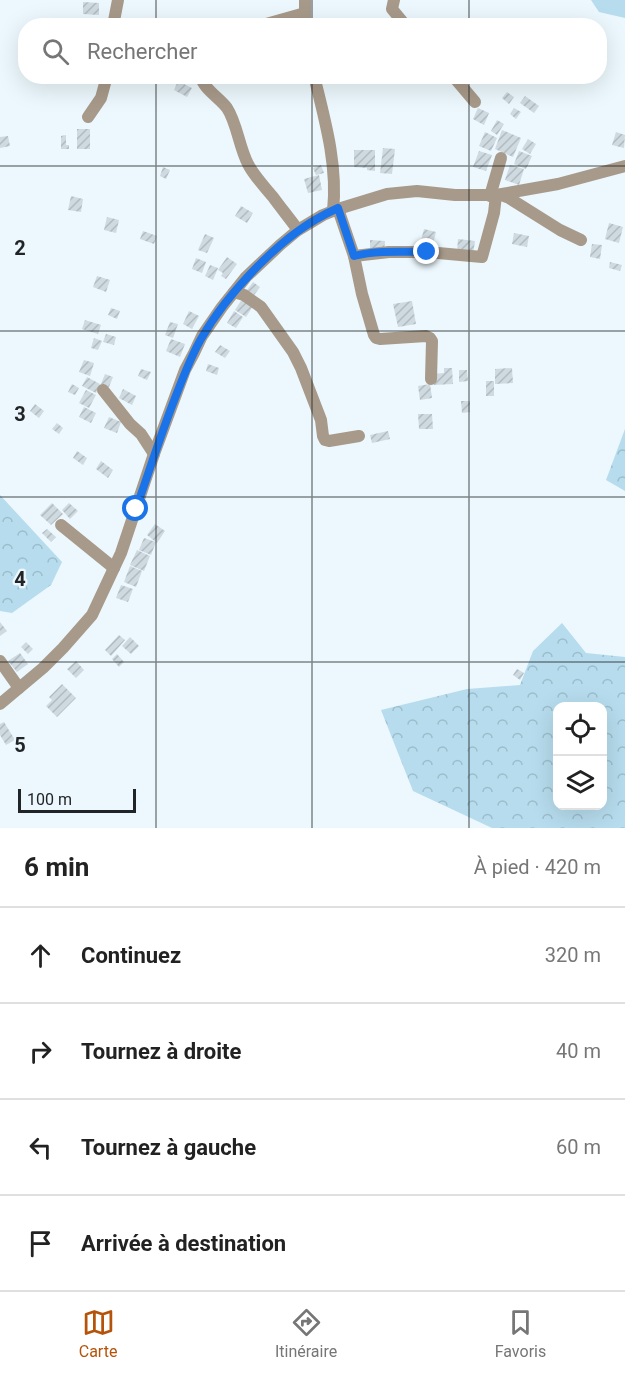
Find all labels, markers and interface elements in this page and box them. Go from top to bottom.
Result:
search box [18,18,607,84]
icon: search [39,35,72,68]
text: Rechercher [87,39,198,64]
text: 2 [14,236,26,260]
route end [413,238,439,264]
text: 3 [14,402,26,426]
route start [122,495,148,521]
text: 4 [14,567,26,591]
map controls [553,702,607,810]
button: locate [553,702,607,756]
text: 5 [14,733,26,757]
button: layers [553,756,607,810]
scale bar [18,786,136,814]
text: 100 m [27,790,72,809]
text: 6 min [24,852,89,882]
text: À pied · 420 m [474,855,601,879]
icon: ahead [24,939,57,972]
text: Continuez [81,943,181,968]
text: 320 m [545,943,601,967]
icon: right [24,1035,57,1068]
text: Tournez à droite [81,1039,241,1064]
text: 40 m [556,1039,601,1063]
icon: left [24,1131,57,1164]
text: Tournez à gauche [81,1135,256,1160]
text: 60 m [556,1135,601,1159]
icon: arrive [24,1227,57,1260]
text: Arrivée à destination [81,1231,286,1256]
tab: Carte [79,1306,117,1361]
tab: Itinéraire [275,1306,337,1361]
tab: Favoris [495,1306,546,1361]

